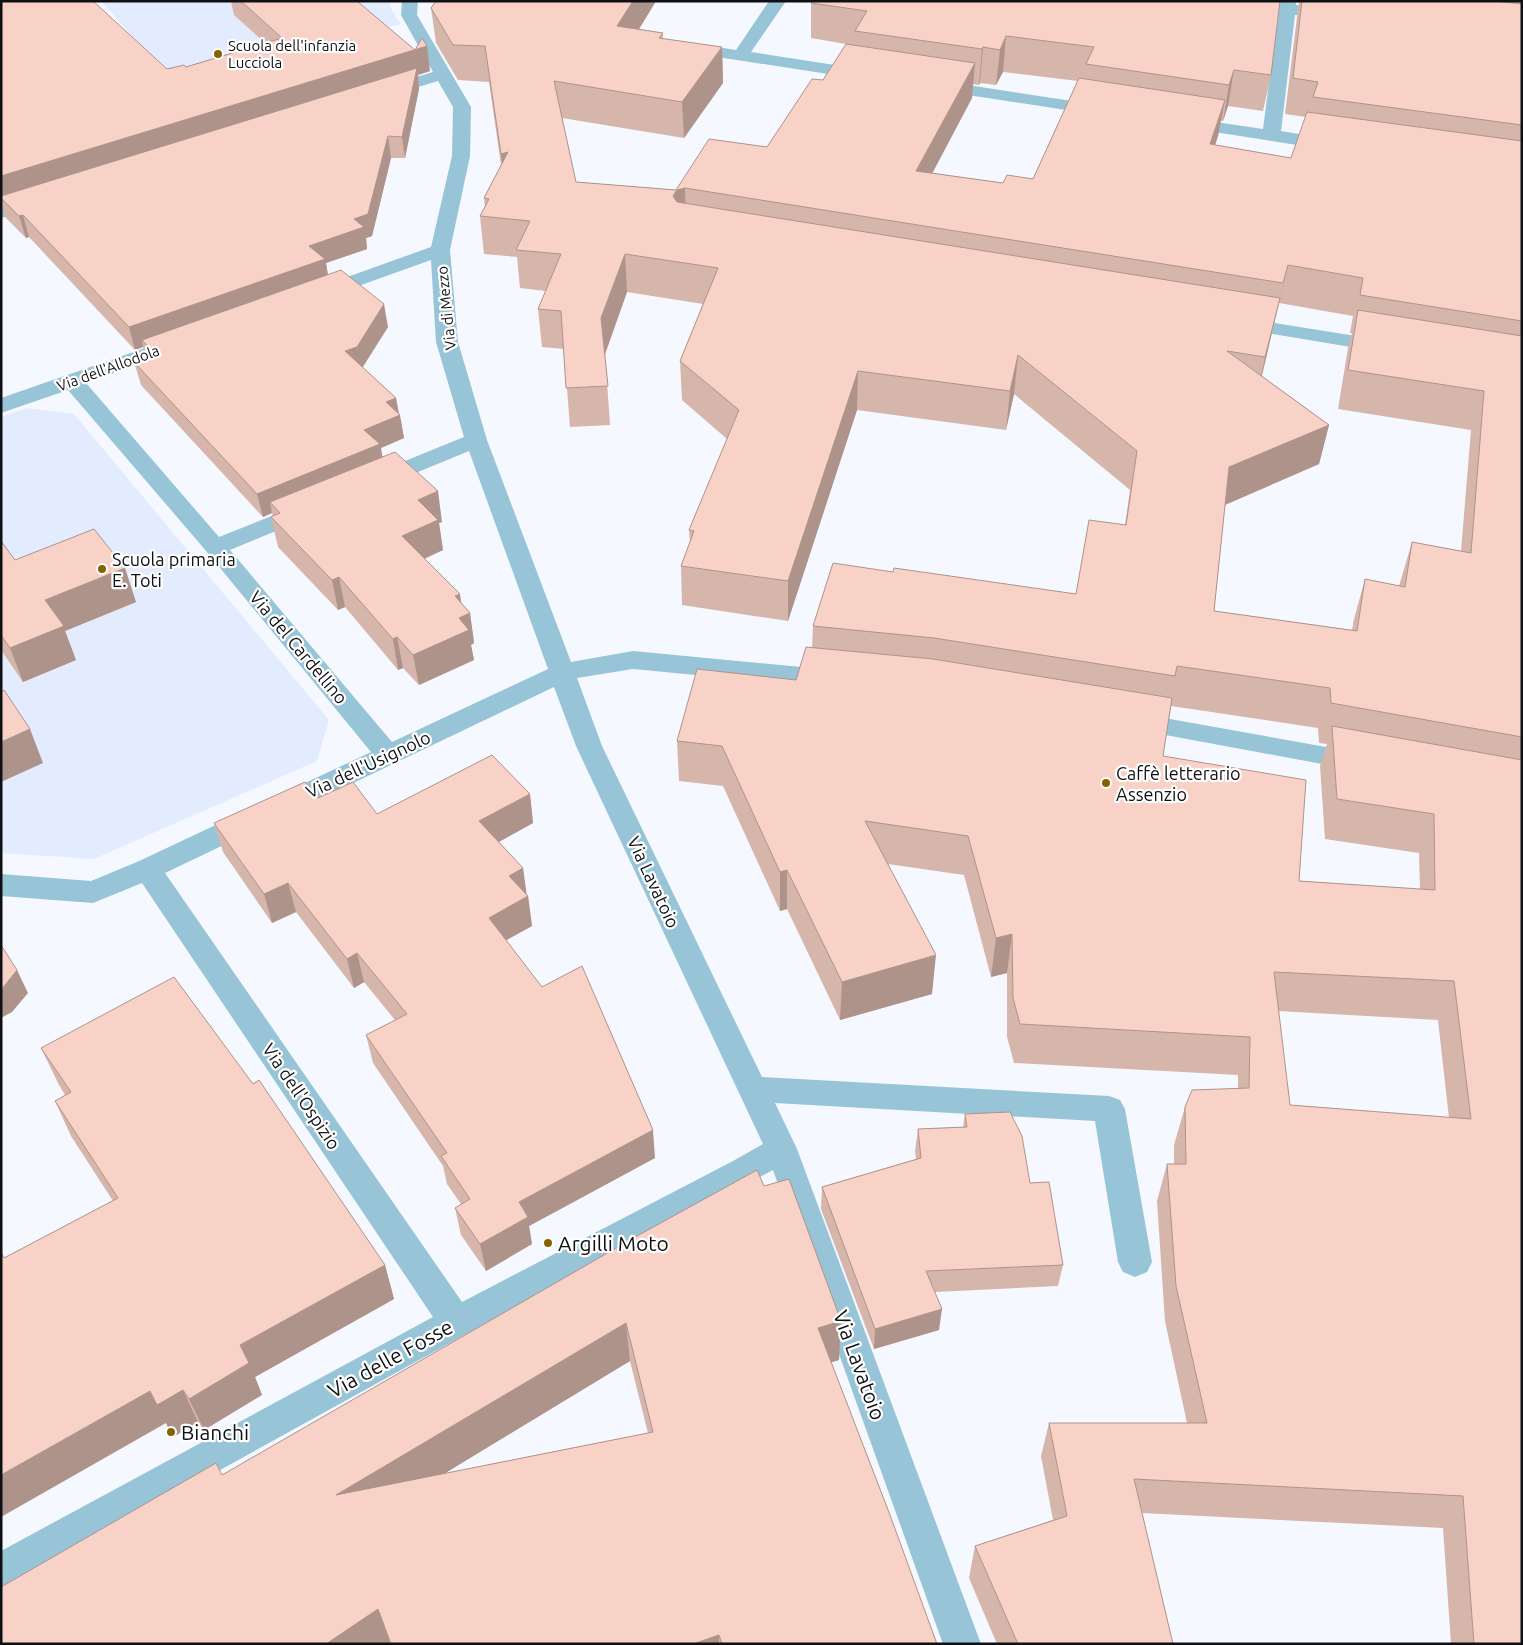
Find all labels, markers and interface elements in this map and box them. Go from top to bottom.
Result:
place label: Scuola dell'infanzia Lucciola [228,37,356,71]
marker: Scuola dell'infanzia Lucciola [212,48,224,60]
street label: Via di Mezzo [433,265,459,351]
street label: Via dell'Allodola [54,342,162,394]
place label: Scuola primaria E. Toti [112,549,236,590]
marker: Scuola primaria E. Toti [96,563,108,575]
street label: Via del Cardellino [246,586,352,708]
street label: Via dell'Usignolo [303,726,433,802]
place label: Caffè letterario Assenzio [1116,763,1241,804]
marker: Caffè letterario Assenzio [1100,777,1112,789]
street label: Via Lavatoio [624,833,684,931]
street label: Via dell'Ospizio [259,1039,345,1153]
place label: Argilli Moto [558,1231,669,1255]
marker: Argilli Moto [542,1237,554,1249]
street label: Via Lavatoio [829,1307,891,1423]
street label: Via delle Fosse [323,1314,457,1402]
place label: Bianchi [181,1420,249,1444]
marker: Bianchi [165,1426,177,1438]

